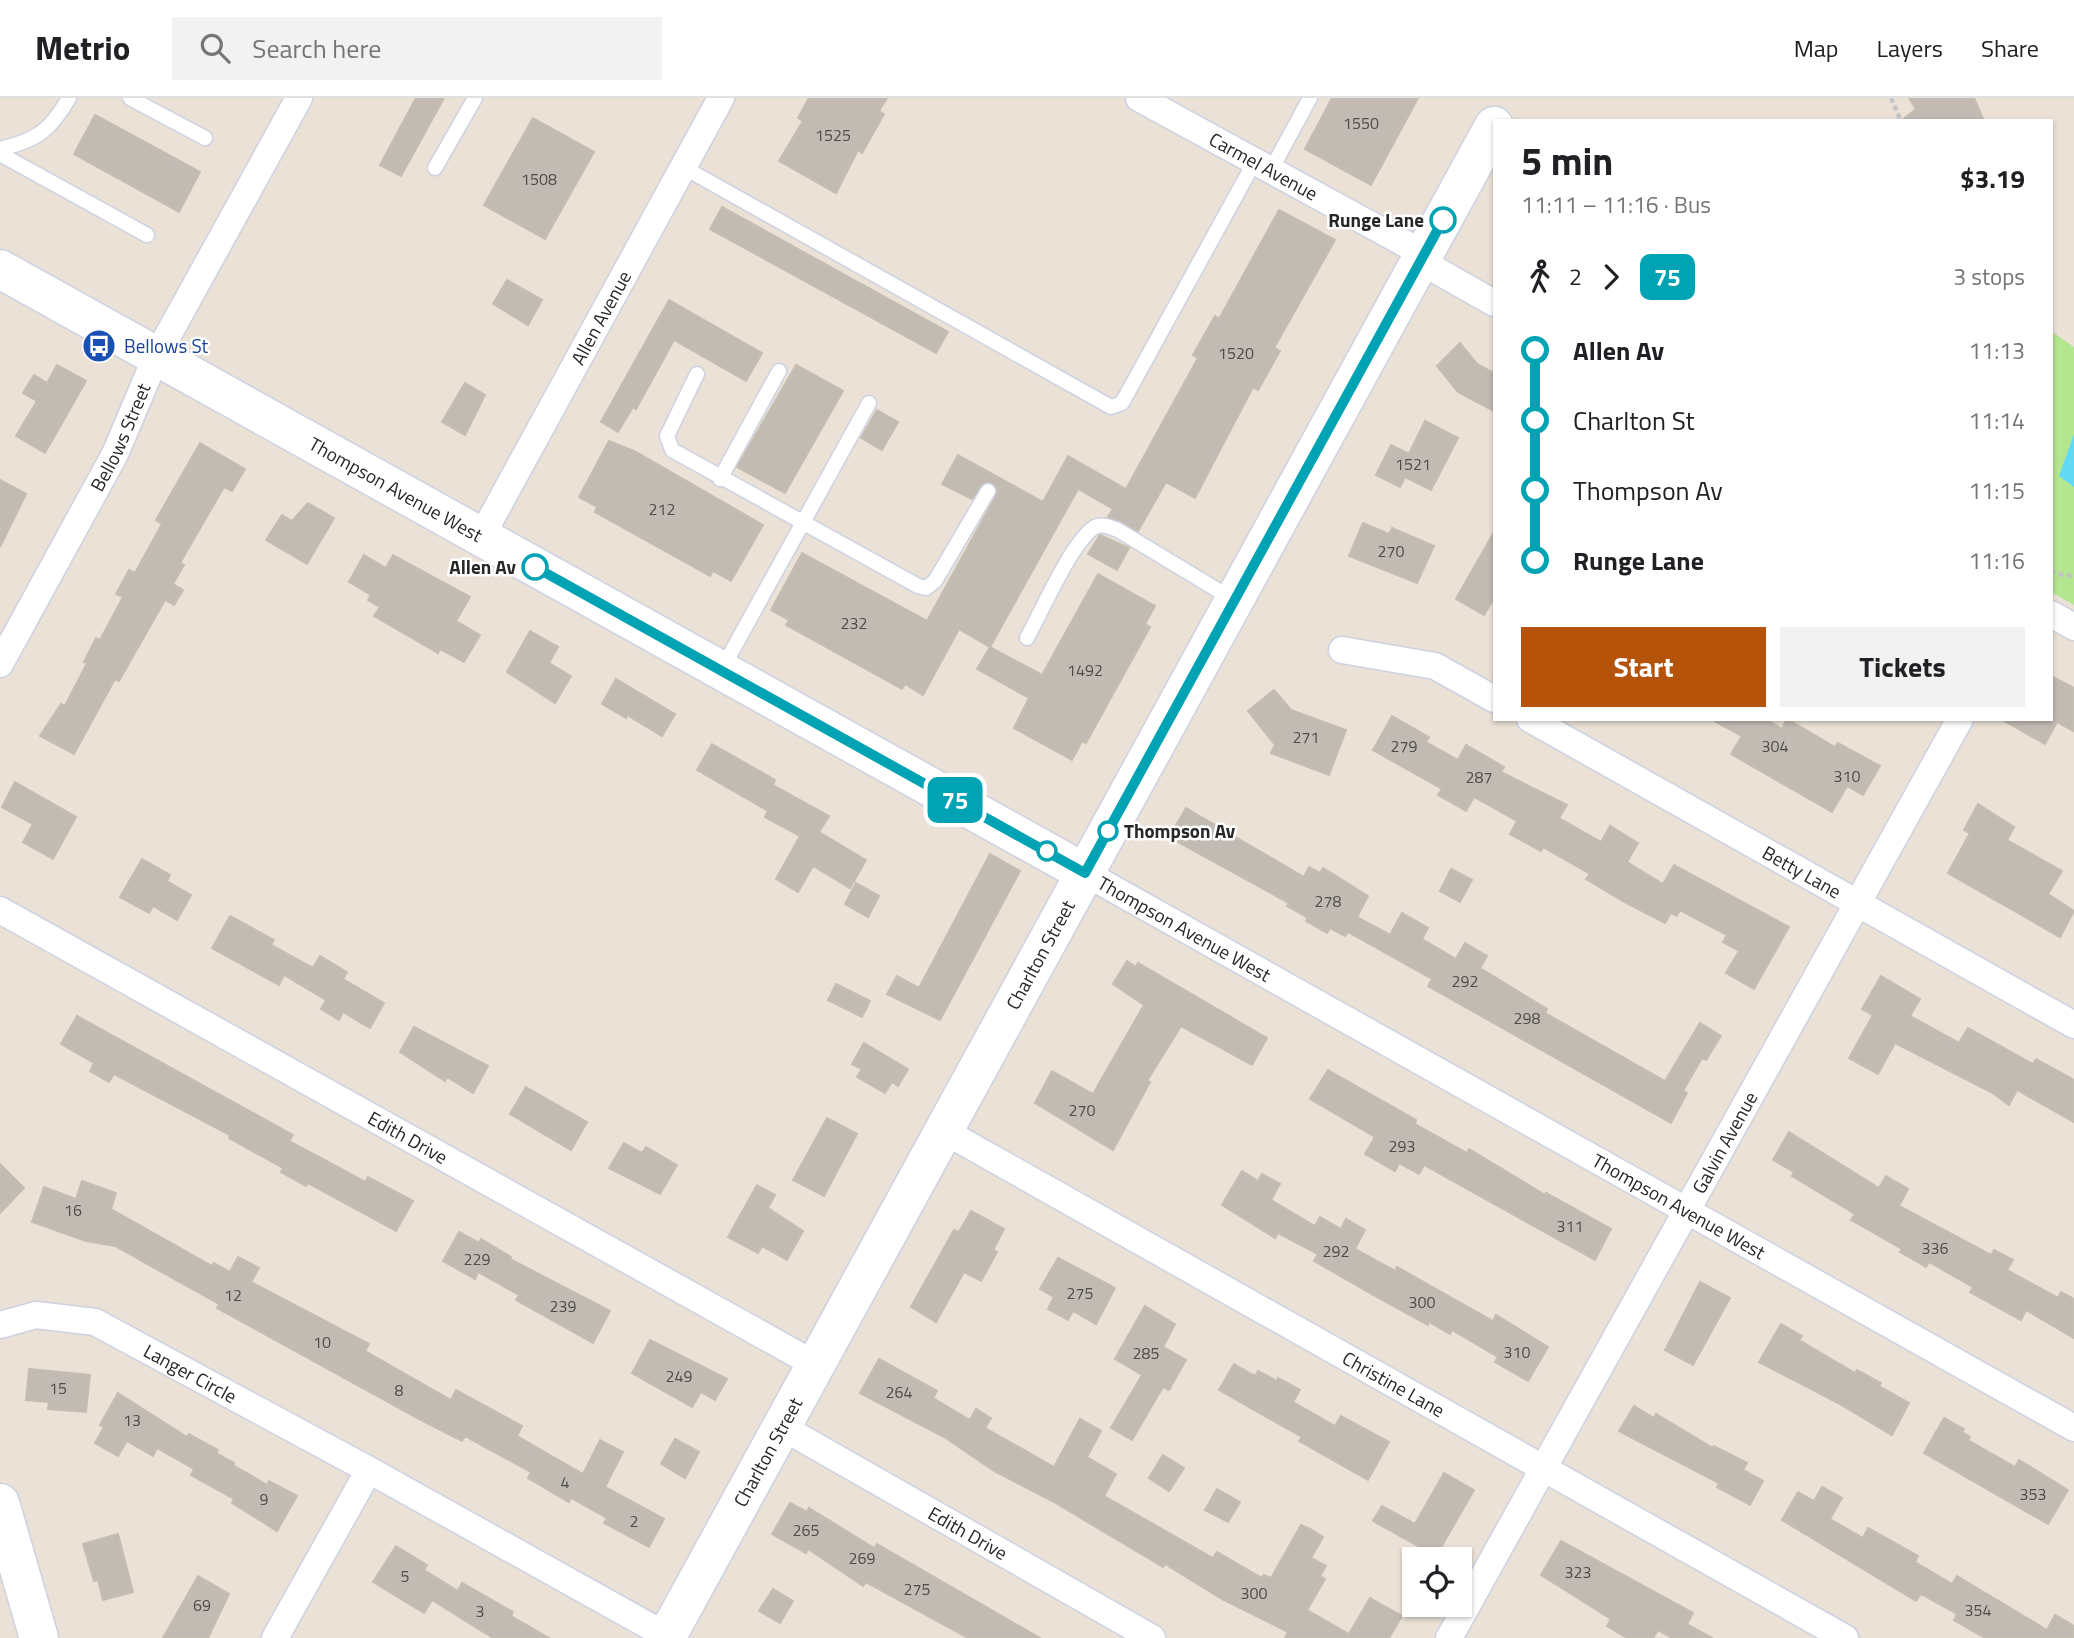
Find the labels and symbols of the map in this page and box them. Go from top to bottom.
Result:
house number: 1550 [1343,111,1379,135]
house number: 1525 [815,123,851,147]
street label: Carmel Avenue [1204,124,1323,207]
house number: 1508 [521,167,557,191]
place label: Runge Lane [1328,205,1424,234]
marker: Runge Lane [1430,207,1456,233]
street label: Allen Avenue [563,265,638,370]
bus stop icon: Bellows St [80,327,118,365]
place label: Bellows St [124,331,209,360]
house number: 1520 [1218,341,1254,365]
street label: Bellows Street [82,378,158,496]
street label: Thompson Avenue West [304,429,488,549]
house number: 1521 [1395,452,1431,476]
house number: 212 [649,497,675,521]
house number: 270 [1378,539,1404,563]
place label: Allen Av [449,552,517,581]
marker: Allen Av [522,554,548,580]
house number: 232 [841,611,867,635]
house number: 1492 [1067,658,1103,682]
house number: 271 [1293,725,1319,749]
house number: 279 [1391,734,1417,758]
house number: 304 [1762,734,1788,758]
house number: 310 [1834,764,1860,788]
house number: 287 [1466,765,1492,789]
line badge: 75 [923,777,986,823]
place label: Thompson Av [1124,816,1236,845]
marker: Thompson Av [1098,821,1118,841]
street label: Betty Lane [1757,838,1847,905]
unlabelled marker [1037,841,1057,861]
street label: Thompson Avenue West [1093,868,1277,989]
house number: 278 [1315,889,1341,913]
street label: Charlton Street [998,894,1082,1015]
house number: 292 [1452,969,1478,993]
house number: 298 [1514,1006,1540,1030]
street label: Galvin Avenue [1684,1086,1764,1199]
house number: 270 [1069,1098,1095,1122]
street label: Edith Drive [363,1103,453,1171]
house number: 293 [1389,1134,1415,1158]
street label: Thompson Avenue West [1587,1146,1771,1266]
house number: 16 [64,1198,82,1222]
house number: 311 [1557,1214,1583,1238]
house number: 336 [1922,1236,1948,1260]
house number: 292 [1323,1239,1349,1263]
house number: 229 [464,1247,490,1271]
house number: 275 [1067,1281,1093,1305]
house number: 12 [224,1283,242,1307]
house number: 300 [1409,1290,1435,1314]
house number: 239 [550,1294,576,1318]
house number: 10 [313,1330,331,1354]
street label: Langer Circle [139,1336,242,1410]
house number: 310 [1504,1340,1530,1364]
house number: 285 [1133,1341,1159,1365]
street label: Christine Lane [1337,1343,1450,1424]
house number: 249 [666,1364,692,1388]
house number: 15 [49,1376,67,1400]
house number: 8 [395,1378,404,1402]
house number: 264 [886,1380,912,1404]
street label: Charlton Street [726,1391,809,1512]
house number: 13 [123,1408,141,1432]
house number: 4 [561,1470,570,1494]
house number: 353 [2020,1482,2046,1506]
house number: 9 [260,1487,269,1511]
street label: Edith Drive [923,1498,1013,1567]
house number: 2 [630,1509,638,1533]
house number: 265 [793,1518,819,1542]
house number: 269 [849,1546,875,1570]
house number: 323 [1565,1560,1591,1584]
house number: 5 [401,1564,410,1588]
house number: 275 [904,1577,930,1601]
house number: 300 [1241,1581,1267,1605]
house number: 69 [193,1593,211,1617]
house number: 354 [1965,1598,1991,1622]
house number: 3 [476,1599,484,1623]

